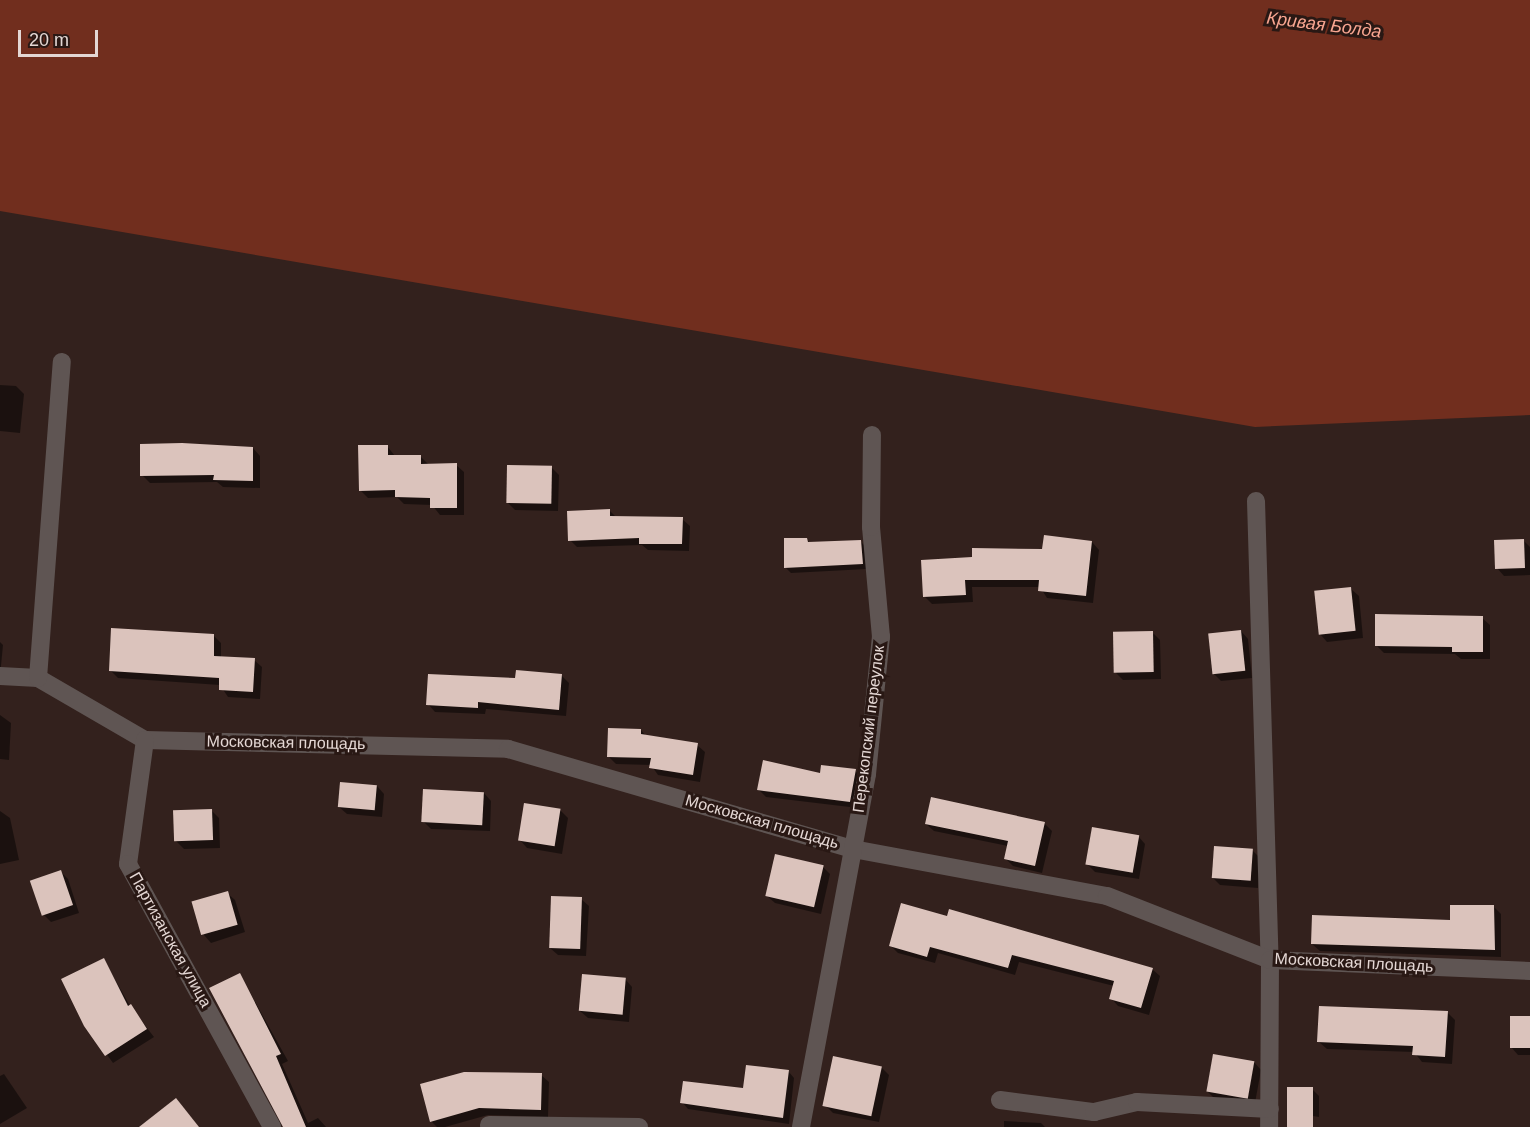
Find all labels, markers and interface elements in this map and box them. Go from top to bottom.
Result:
water label: Кривая Болда [1265,7,1383,43]
scale bar [21,18,100,56]
text: 20 m [29,30,69,50]
street label: Перекопский переулок [849,644,889,814]
street label: Московская площадь [206,732,366,754]
street label: Московская площадь [683,791,841,853]
street label: Партизанская улица [125,869,215,1011]
street label: Московская площадь [1274,949,1434,977]

